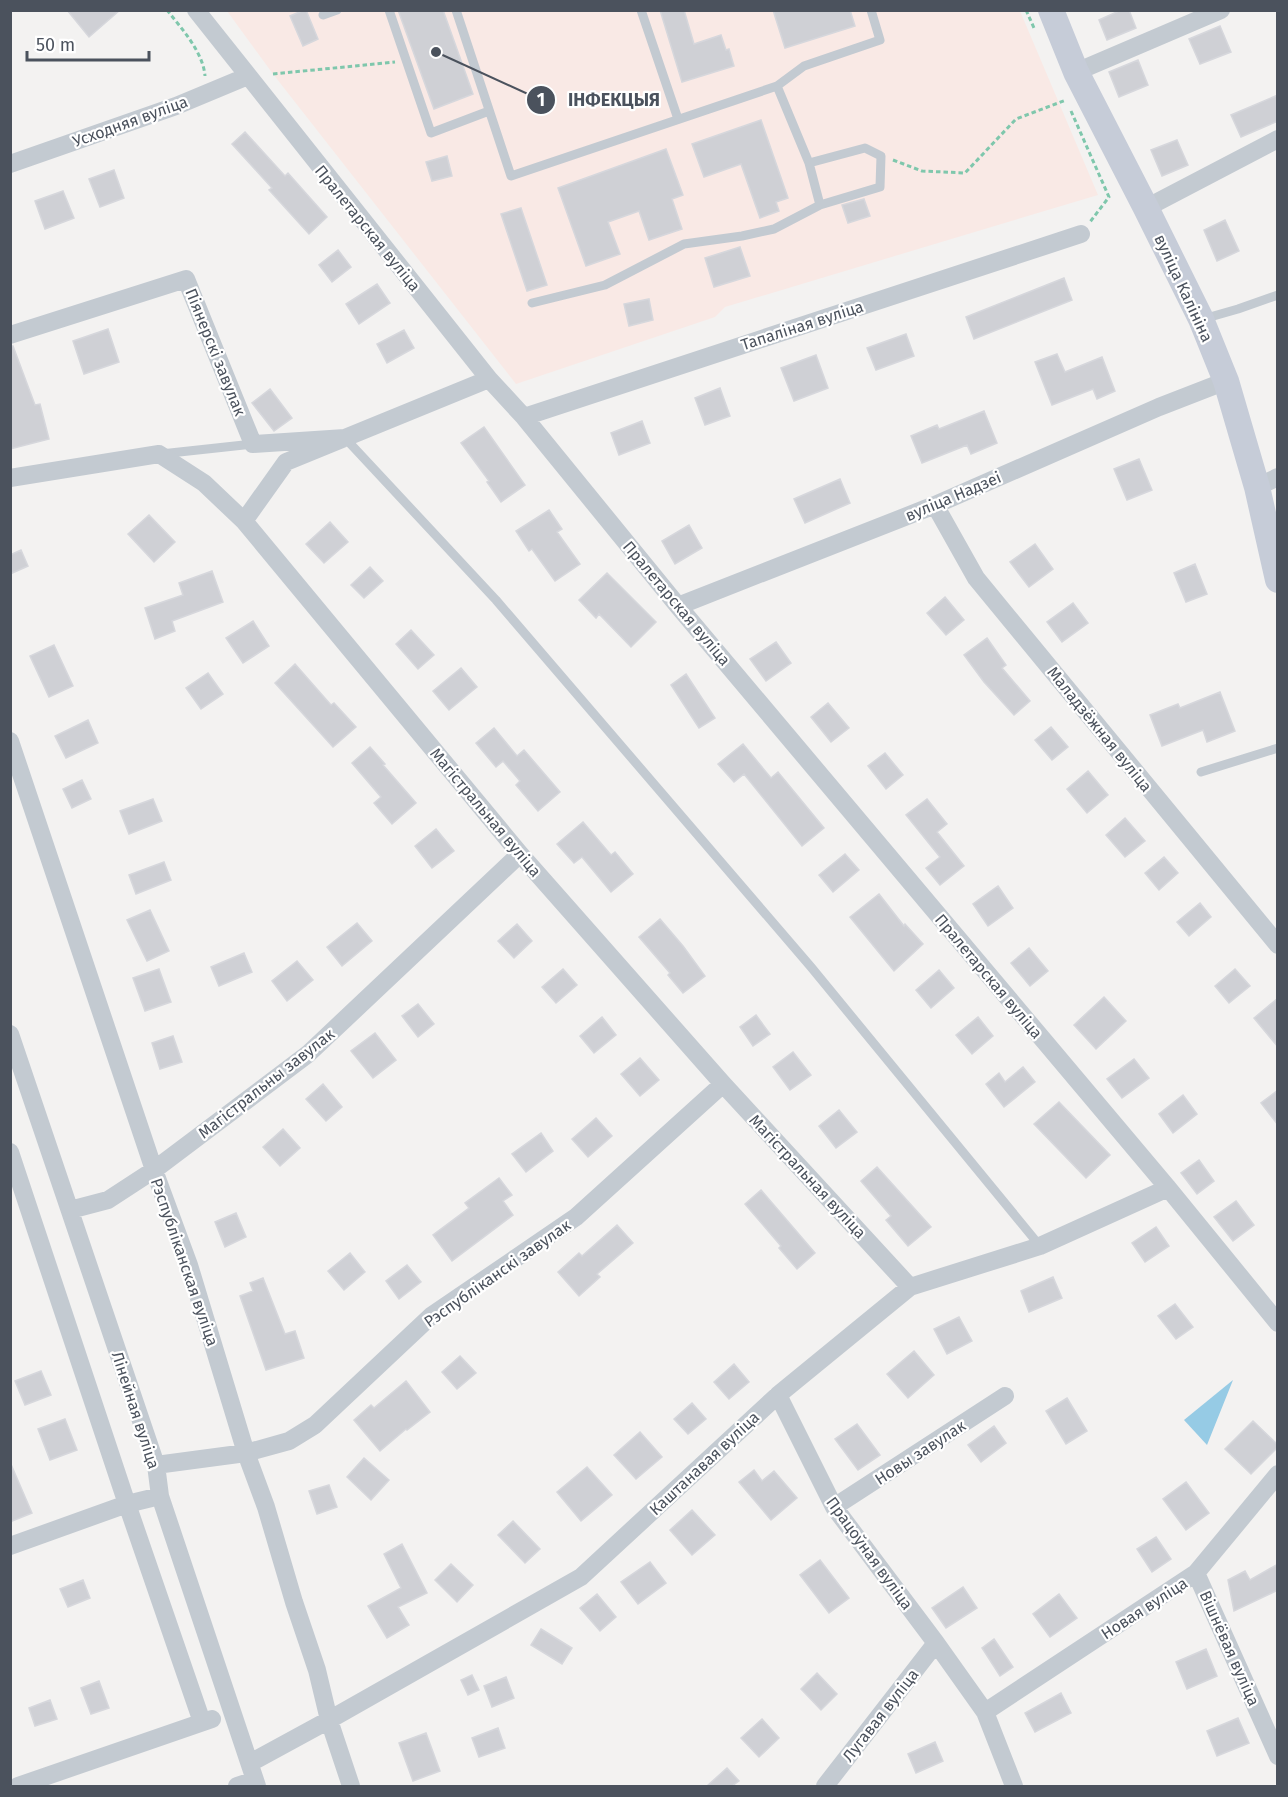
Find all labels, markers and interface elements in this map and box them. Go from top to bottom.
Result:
scale bar [27,24,148,62]
text: 50 m [36,34,75,56]
callout: ІНФЕКЦЫЯ [526,82,672,118]
text: 1 [537,89,545,111]
text: ІНФЕКЦЫЯ [568,89,660,111]
street label: Усходняя вуліца [70,92,190,151]
street label: Пралетарская вуліца [311,161,424,295]
street label: вуліца Калініна [1150,231,1217,345]
street label: Піянерскі завулак [181,286,250,419]
street label: Тапаліная вуліца [739,297,866,354]
street label: вуліца Надзеі [902,468,1004,525]
street label: Пралетарская вуліца [619,537,734,670]
street label: Маладзёжная вуліца [1043,663,1156,796]
street label: Магістральная вуліца [426,744,545,881]
street label: Пралетарская вуліца [931,910,1046,1043]
street label: Магістральны завулак [194,1024,339,1142]
street label: Магістральная вуліца [745,1110,870,1242]
street label: Рэспубліканская вуліца [147,1176,222,1349]
street label: Рэспубліканскі завулак [420,1215,575,1331]
street label: Лінейная вуліца [108,1349,163,1471]
street label: Каштанавая вуліца [646,1408,763,1519]
street label: Новы завулак [871,1416,970,1489]
street label: Працоўная вуліца [822,1493,917,1613]
street label: Новая вуліца [1098,1573,1191,1643]
street label: Вішнёвая вуліца [1196,1588,1263,1709]
street label: Лугавая вуліца [838,1665,922,1765]

